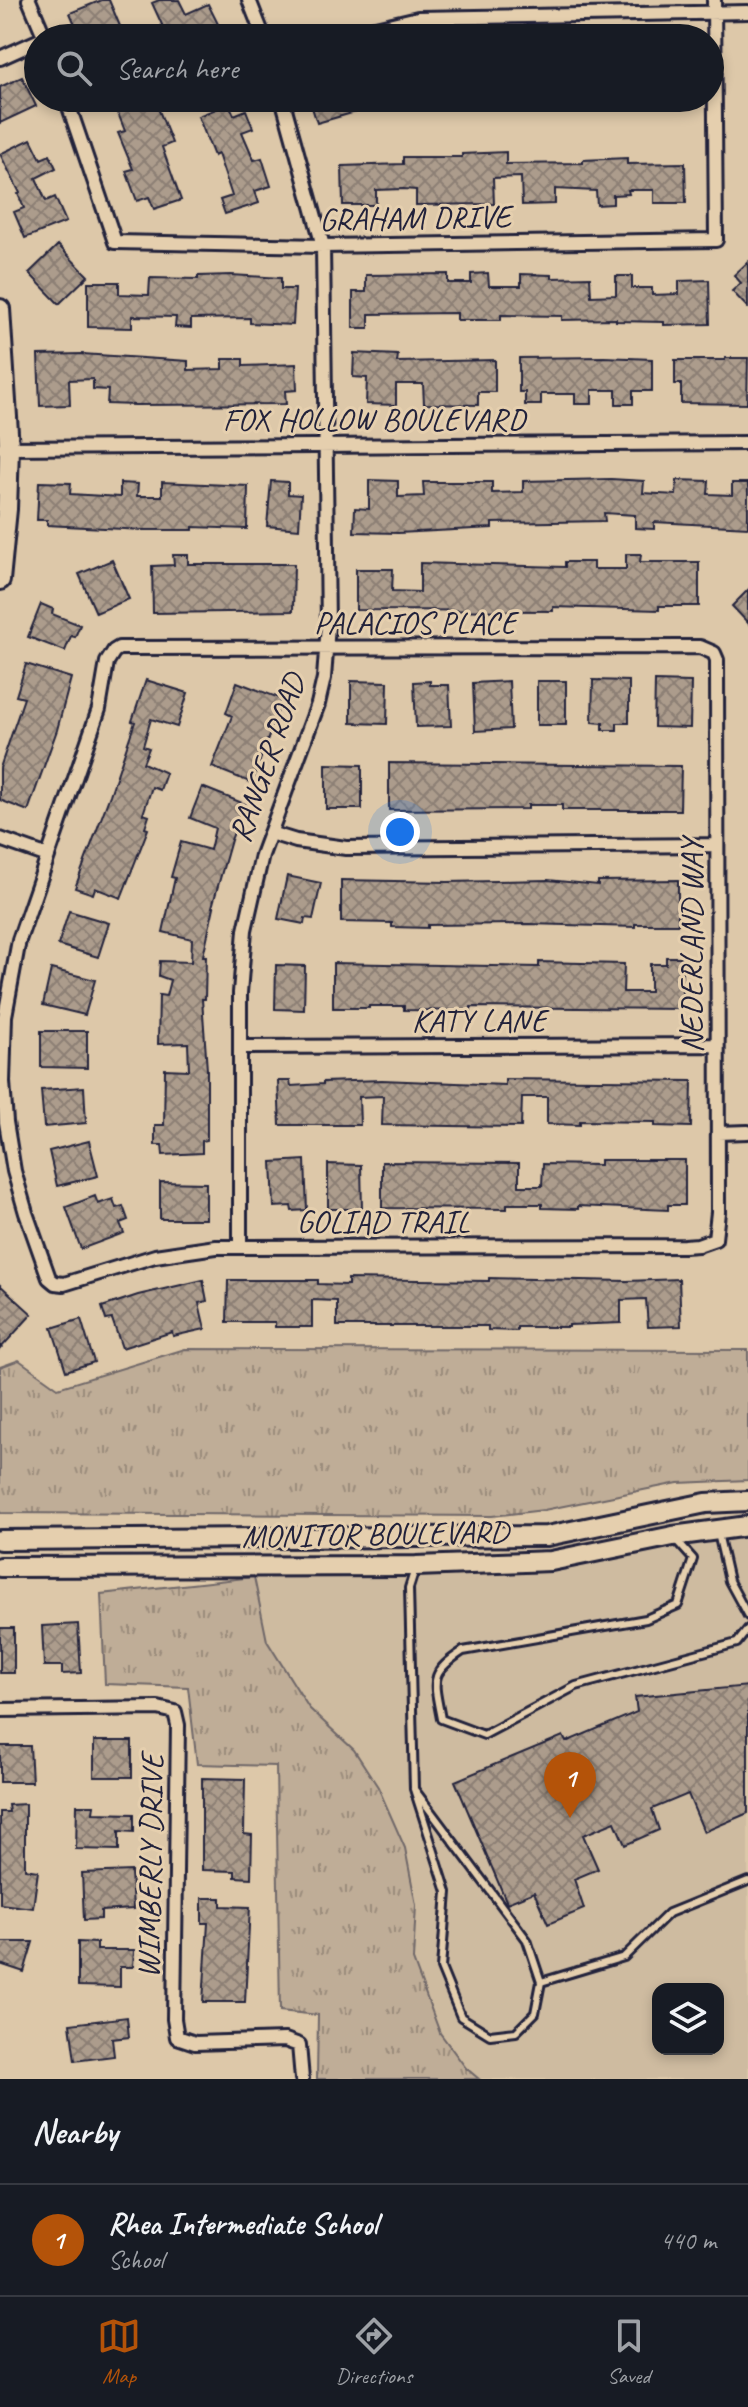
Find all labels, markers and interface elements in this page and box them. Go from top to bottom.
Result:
search box [24,24,724,112]
icon: search [52,46,96,90]
text: Search here [116,49,238,87]
street label: GRAHAM DRIVE [319,196,515,240]
street label: FOX HOLLOW BOULEVARD [223,399,528,440]
street label: PALACIOS PLACE [314,602,520,643]
street label: RANGER ROAD [219,666,316,847]
your location [380,812,420,852]
street label: NEDERLAND WAY [671,834,712,1053]
street label: KATY LANE [412,1000,551,1041]
street label: GOLIAD TRAIL [297,1201,470,1242]
street label: MONITOR BOULEVARD [241,1511,511,1557]
street label: WIMBERLY DRIVE [128,1749,173,1978]
pin: 1 [544,1752,596,1818]
map controls [652,1983,724,2055]
button: layers [652,1983,724,2055]
text: Nearby [32,2110,118,2153]
text: Rhea Intermediate School [108,2205,378,2243]
text: 1 [52,2224,64,2257]
text: 440 m [660,2224,716,2257]
text: School [108,2243,164,2276]
tab: Map [97,2314,141,2390]
tab: Directions [336,2314,412,2390]
tab: Saved [607,2314,651,2390]

